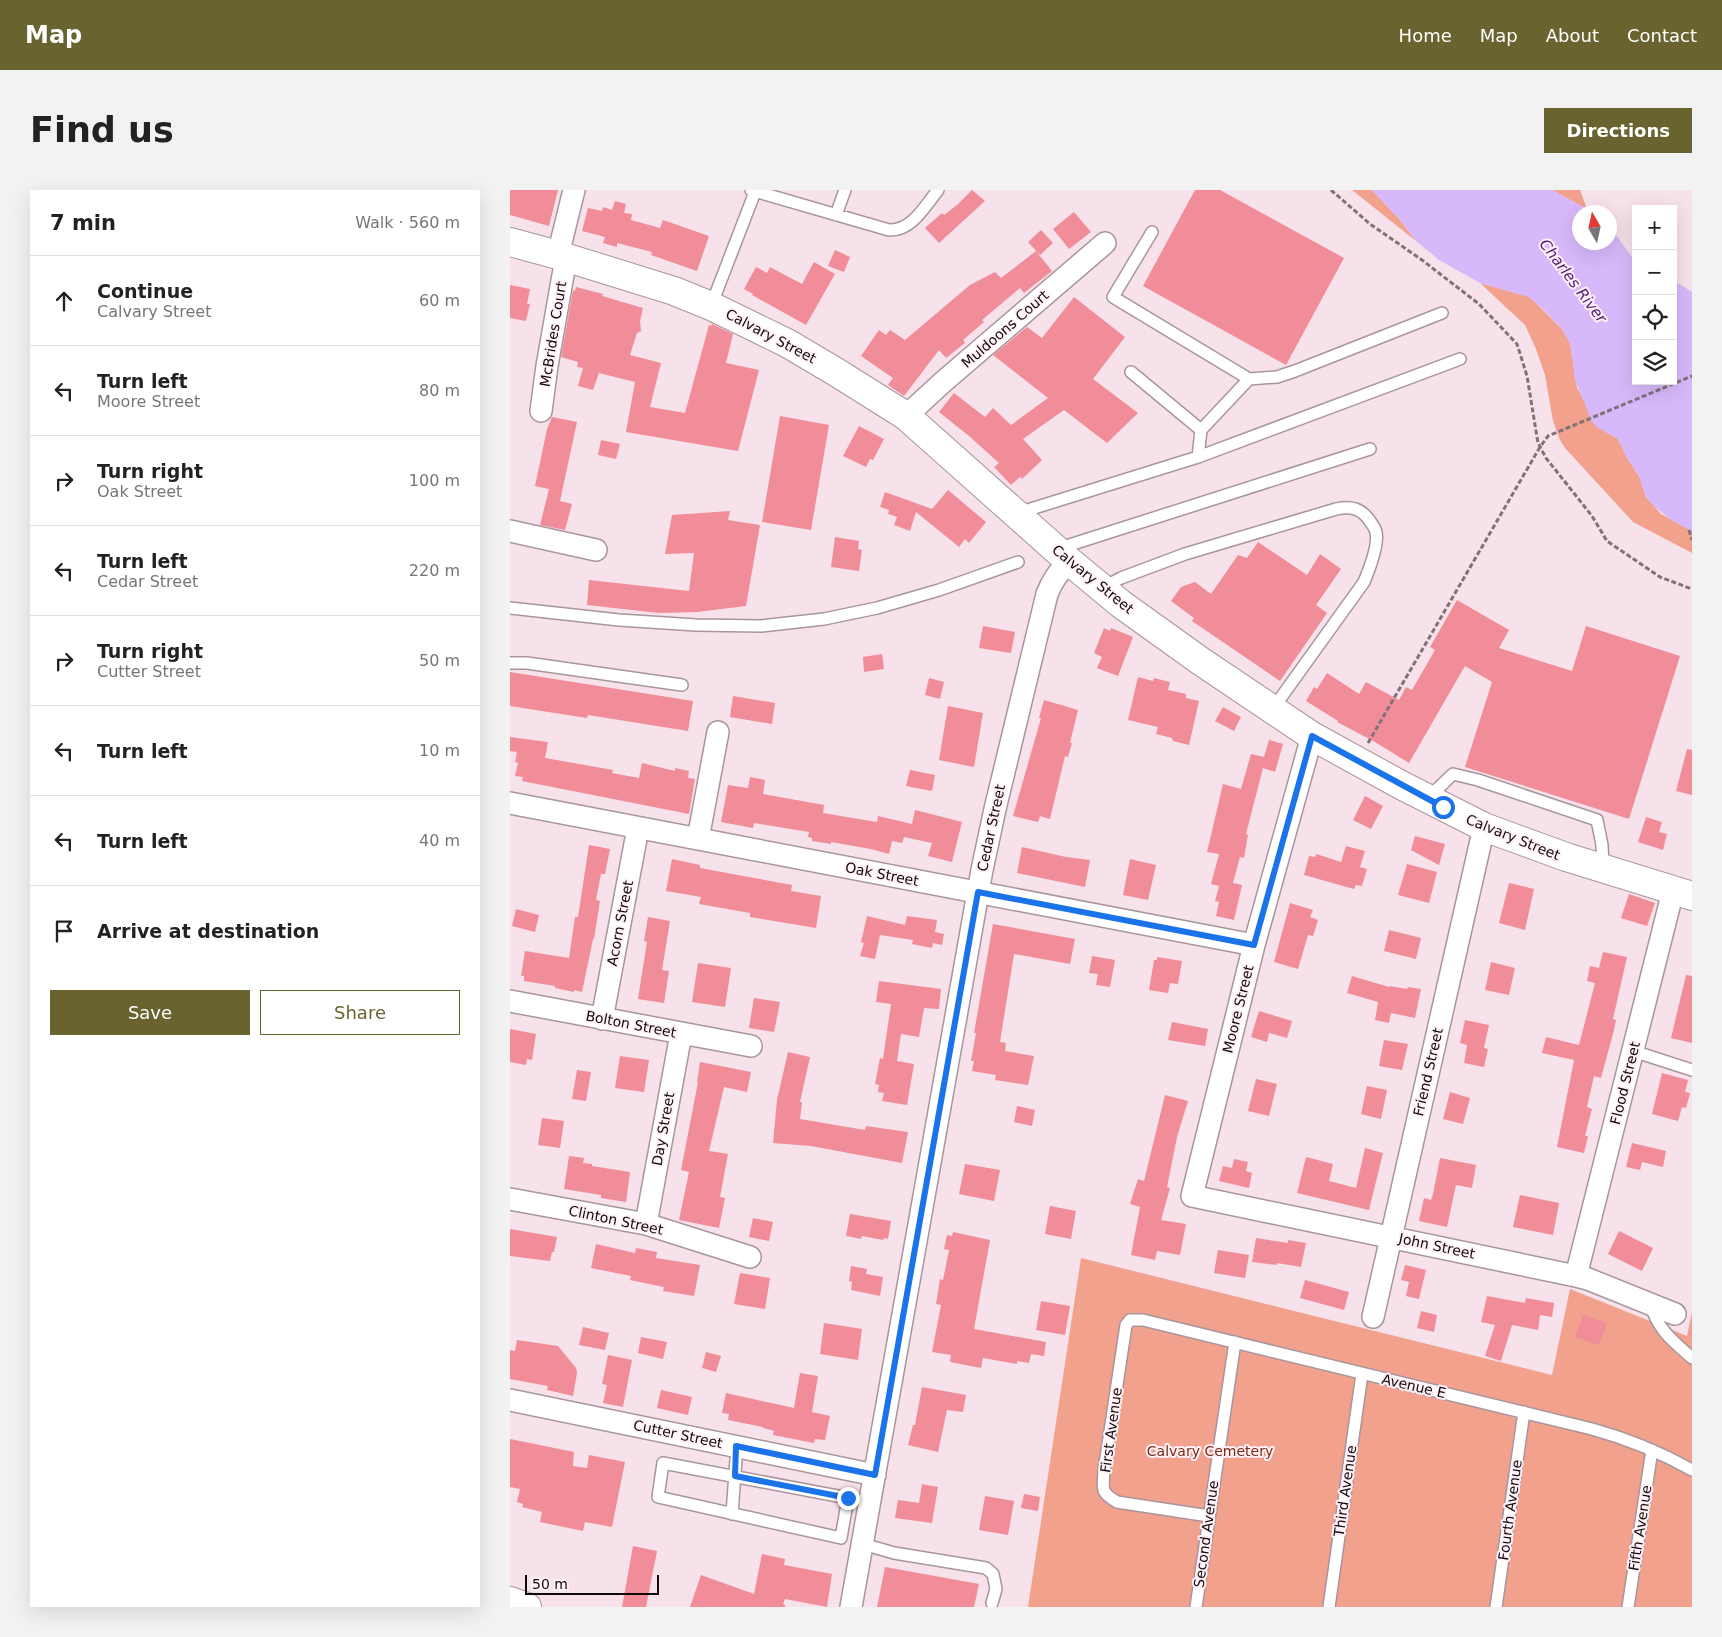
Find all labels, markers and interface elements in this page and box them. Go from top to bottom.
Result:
text: Map [25,21,82,49]
text: Home [1399,25,1452,46]
text: Map [1480,25,1518,46]
text: About [1546,25,1599,46]
text: Contact [1627,25,1697,46]
button: Directions [1544,108,1692,153]
text: Find us [30,110,174,150]
north arrow [1572,205,1617,250]
map controls [1632,205,1677,385]
button: + [1632,205,1677,250]
text: 7 min [50,211,116,235]
text: Walk · 560 m [355,213,460,232]
water label: Charles River [1536,236,1611,327]
button: − [1632,250,1677,295]
text: Continue [97,280,193,302]
street label: McBrides Court [537,280,569,388]
icon: ahead [50,287,78,315]
street label: Muldoons Court [958,287,1052,371]
text: 60 m [419,291,460,310]
button: locate [1632,295,1677,340]
text: Calvary Street [97,302,211,321]
street label: Calvary Street [723,305,819,367]
button: layers [1632,340,1677,385]
text: Turn left [97,370,188,392]
icon: left [50,377,78,405]
text: 80 m [419,381,460,400]
text: Moore Street [97,392,200,411]
text: Turn right [97,460,203,482]
icon: right [50,467,78,495]
text: 100 m [409,471,460,490]
text: Oak Street [97,482,182,501]
street label: Calvary Street [1049,541,1137,617]
text: Turn left [97,550,188,572]
icon: left [50,557,78,585]
text: 220 m [409,561,460,580]
text: Cedar Street [97,572,198,591]
text: Turn right [97,640,203,662]
icon: right [50,647,78,675]
text: 50 m [419,651,460,670]
text: Cutter Street [97,662,201,681]
icon: left [50,737,78,765]
text: Turn left [97,740,188,762]
text: 10 m [419,741,460,760]
street label: Cedar Street [974,783,1008,873]
route start [1432,796,1455,819]
street label: Calvary Street [1464,811,1563,863]
icon: left [50,827,78,855]
text: Turn left [97,830,188,852]
text: 40 m [419,831,460,850]
street label: Oak Street [844,859,921,889]
street label: Acorn Street [604,878,636,967]
icon: arrive [50,917,78,945]
text: Arrive at destination [97,920,319,942]
street label: Moore Street [1219,963,1257,1055]
button: Save [50,990,250,1035]
button: Share [260,990,460,1035]
street label: Bolton Street [584,1007,678,1041]
street label: Friend Street [1410,1026,1446,1118]
street label: Flood Street [1607,1039,1643,1126]
street label: Day Street [649,1090,677,1167]
street label: Clinton Street [567,1202,665,1238]
street label: John Street [1396,1230,1477,1262]
street label: Avenue E [1380,1371,1448,1401]
street label: First Avenue [1097,1386,1125,1474]
street label: Cutter Street [632,1417,725,1451]
park label: Calvary Cemetery [1147,1443,1273,1459]
street label: Third Avenue [1331,1444,1359,1539]
street label: Fourth Avenue [1495,1459,1525,1561]
street label: Second Avenue [1191,1479,1221,1589]
street label: Fifth Avenue [1625,1484,1655,1572]
route end [837,1487,860,1510]
scale bar [525,1572,659,1595]
text: 50 m [532,1576,568,1592]

